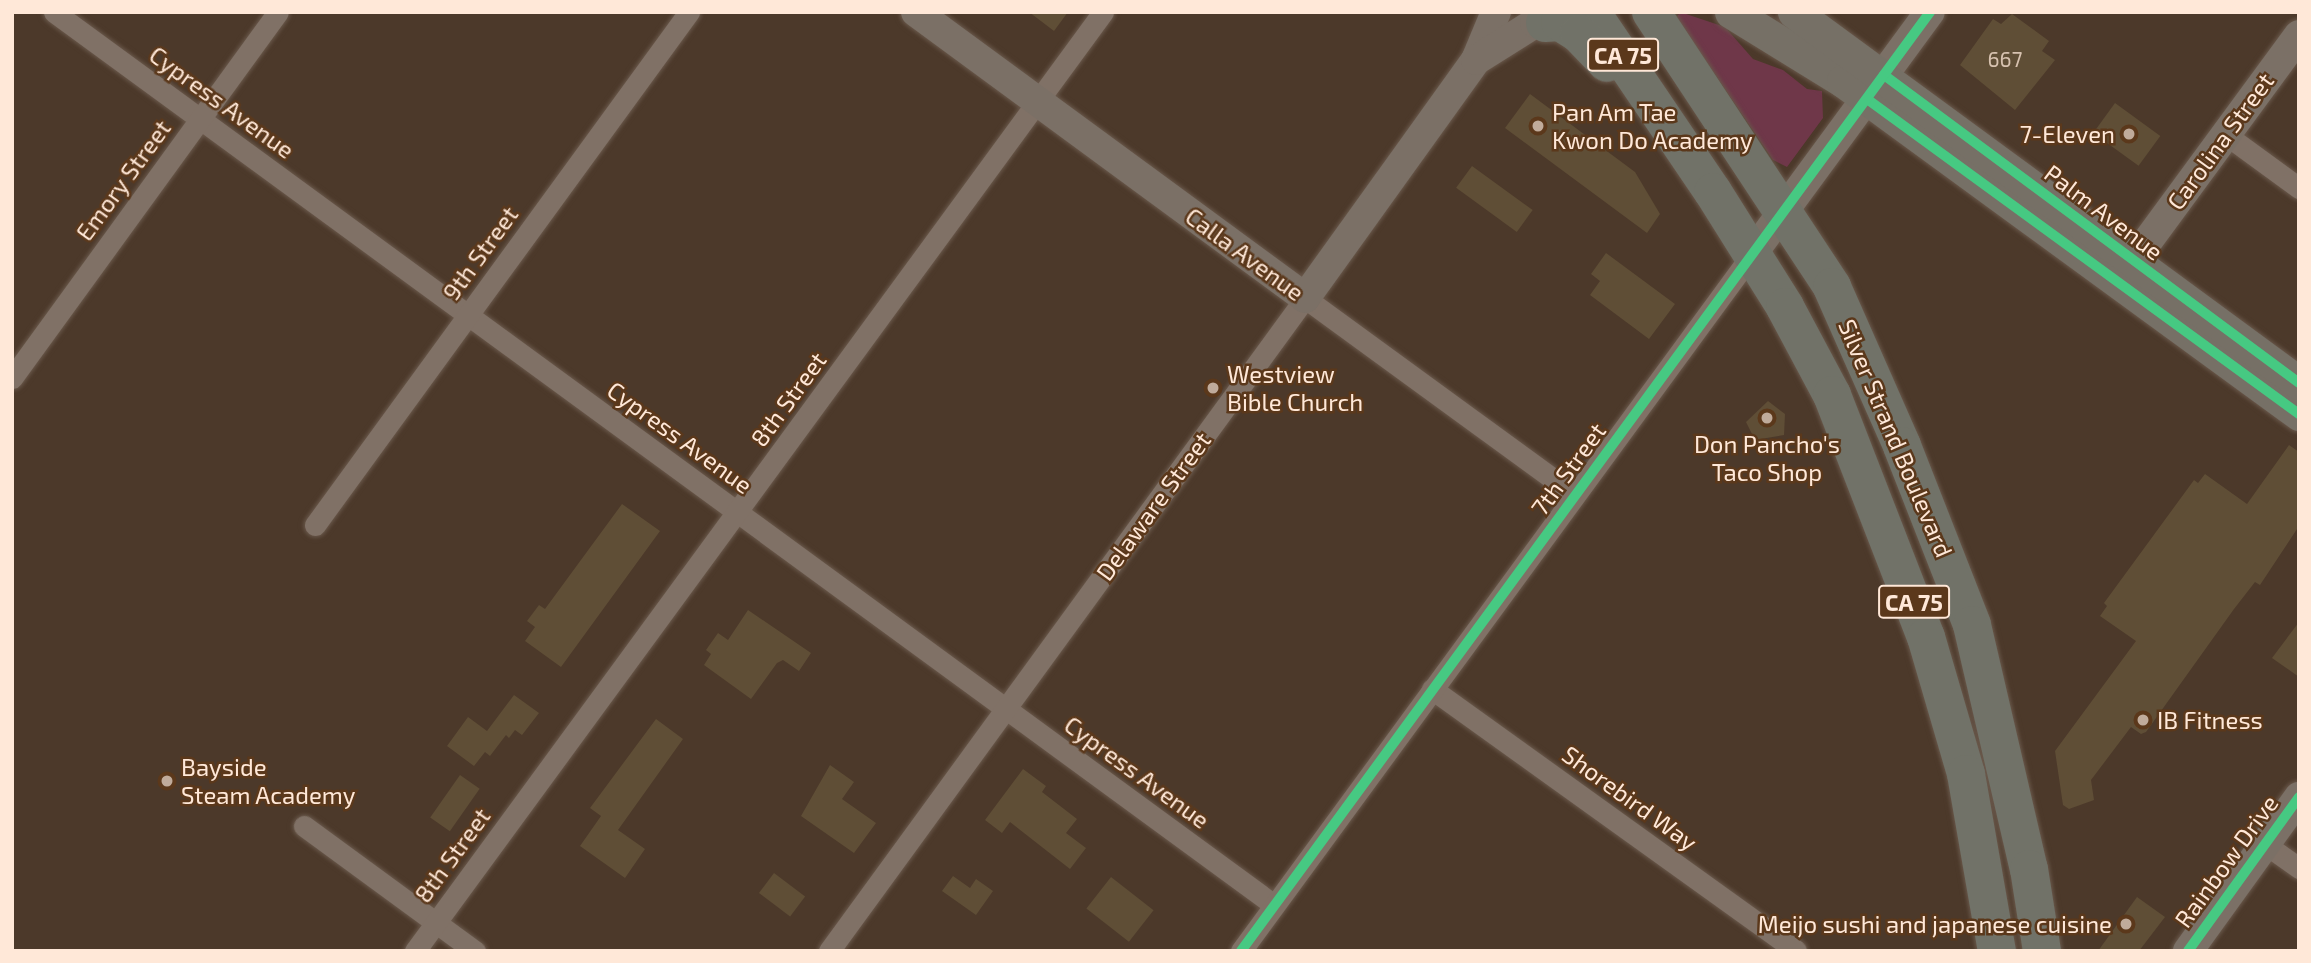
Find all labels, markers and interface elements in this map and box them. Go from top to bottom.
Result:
road number: CA 75 [1586,36,1660,74]
street label: Cypress Avenue [144,40,300,164]
house number: 667 [1988,46,2022,72]
street label: Carolina Street [2161,67,2279,215]
place label: Pan Am Tae Kwon Do Academy [1552,98,1753,154]
street label: Emory Street [69,114,177,246]
marker: Pan Am Tae Kwon Do Academy [1530,118,1546,134]
place label: 7-Eleven [2020,120,2115,148]
marker: 7-Eleven [2121,126,2137,142]
street label: Palm Avenue [2039,158,2169,266]
street label: 9th Street [436,200,524,306]
street label: Calla Avenue [1180,201,1310,307]
street label: Silver Strand Boulevard [1833,315,1959,561]
street label: 8th Street [744,346,832,452]
place label: Westview Bible Church [1227,360,1363,416]
street label: Cypress Avenue [602,375,758,499]
marker: Westview Bible Church [1205,380,1221,396]
marker: Don Pancho's Taco Shop [1759,410,1775,426]
street label: 7th Street [1525,417,1611,521]
street label: Delaware Street [1090,426,1216,586]
place label: Don Pancho's Taco Shop [1694,430,1840,486]
road number: CA 75 [1877,582,1951,622]
place label: IB Fitness [2157,706,2263,734]
street label: Cypress Avenue [1059,710,1215,834]
marker: IB Fitness [2135,712,2151,728]
street label: Shorebird Way [1557,739,1703,857]
place label: Bayside Steam Academy [181,753,356,809]
marker: Bayside Steam Academy [159,773,175,789]
street label: Rainbow Drive [2168,789,2284,933]
street label: 8th Street [408,802,496,908]
place label: Meijo sushi and japanese cuisine [1758,910,2112,938]
marker: Meijo sushi and japanese cuisine [2118,916,2134,932]

